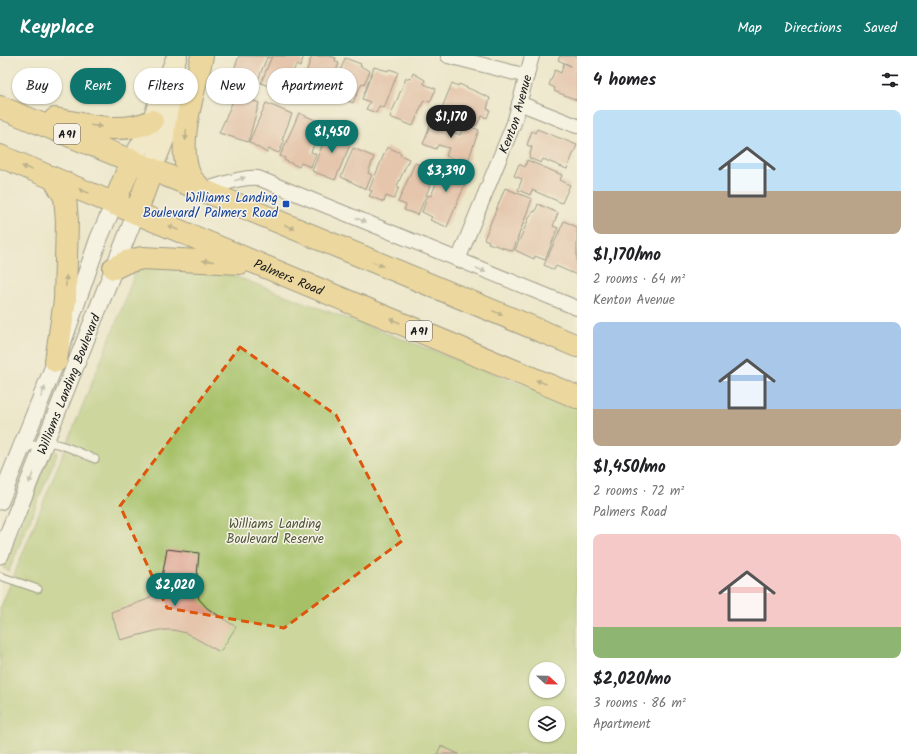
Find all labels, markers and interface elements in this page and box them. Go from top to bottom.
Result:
text: Keyplace [20,13,94,43]
text: Map [737,17,762,39]
text: Directions [784,17,842,39]
text: Saved [864,17,897,39]
text: 4 homes [593,67,656,94]
chip: Buy [12,68,62,104]
chip: Rent [70,68,126,104]
chip: Filters [134,68,198,104]
chip: New [206,68,259,104]
chip: Apartment [267,68,357,104]
icon: filters [879,69,901,91]
street label: Kenton Avenue [494,72,539,157]
pin: $1,170 [418,105,484,139]
text: $1,170 [435,107,467,128]
pin: $1,450 [299,120,365,154]
text: $1,450 [314,122,350,143]
one-way arrow [90,123,102,130]
road number: A91 [54,124,80,144]
one-way arrow [182,129,189,141]
icon: home [711,136,783,208]
pin: $3,390 [413,159,479,193]
text: $3,390 [427,161,465,182]
one-way arrow [21,164,33,170]
one-way arrow [234,176,246,182]
one-way arrow [78,188,90,194]
place label: Williams Landing Boulevard/ Palmers Road [143,188,279,224]
marker: Williams Landing Boulevard/ Palmers Road [281,199,291,209]
one-way arrow [355,217,366,223]
one-way arrow [167,225,179,231]
one-way arrow [284,225,296,231]
text: $1,170/mo [593,242,661,269]
street label: Palmers Road [250,254,327,302]
one-way arrow [202,257,214,264]
one-way arrow [373,261,384,267]
one-way arrow [476,267,488,273]
text: 2 rooms · 64 m² [593,269,685,290]
one-way arrow [63,274,69,287]
text: Kenton Avenue [593,290,675,311]
street label: Williams Landing Boulevard [32,311,107,458]
one-way arrow [493,311,505,317]
one-way arrow [390,318,401,324]
road number: A91 [406,321,432,341]
icon: home [711,348,783,420]
one-way arrow [535,378,547,385]
one-way arrow [41,385,47,397]
text: $1,450/mo [593,454,666,481]
one-way arrow [27,473,33,485]
text: 2 rooms · 72 m² [593,481,684,502]
text: Palmers Road [593,502,667,523]
park label: Williams Landing Boulevard Reserve [226,514,324,550]
icon: home [711,560,783,632]
pin: $2,020 [142,573,208,607]
text: $2,020 [155,575,195,596]
north arrow [529,662,565,698]
map controls [529,662,565,742]
text: $2,020/mo [593,666,671,693]
text: 3 rooms · 86 m² [593,693,686,714]
button: layers [529,706,565,742]
text: Apartment [593,714,651,735]

